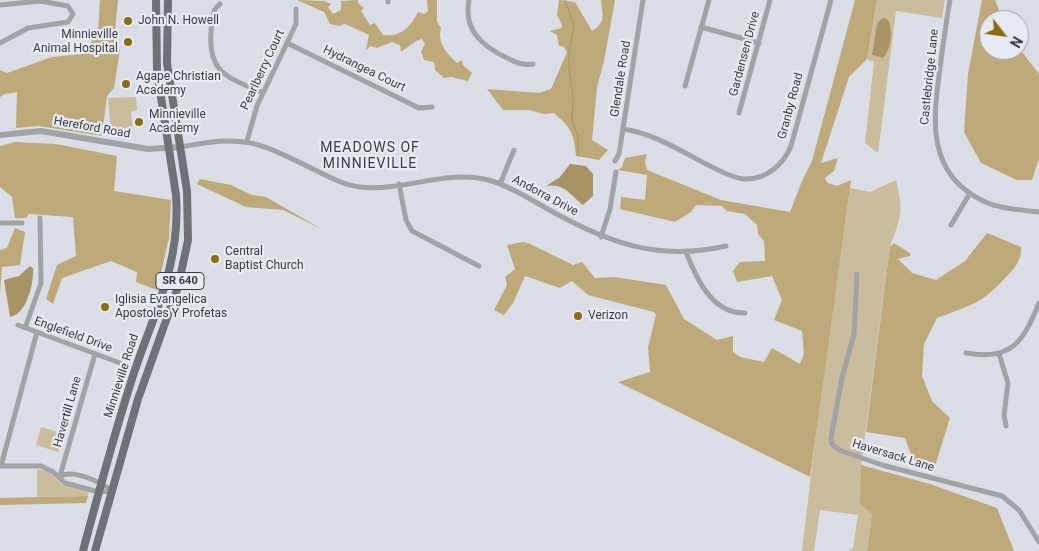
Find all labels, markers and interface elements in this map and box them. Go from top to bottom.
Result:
street label: Gardensen Drive [727,10,763,98]
north arrow [979,10,1029,60]
place label: John N. Howell [138,14,219,28]
marker: John N. Howell [122,15,134,27]
place label: Minnieville Animal Hospital [33,28,118,56]
street label: Pearlberry Court [238,28,288,112]
street label: Castlebridge Lane [918,28,942,126]
text: N [1007,34,1026,50]
marker: Minnieville Animal Hospital [122,36,134,48]
street label: Glendale Road [608,40,634,118]
street label: Hydrangea Court [320,43,408,95]
place label: Agape Christian Academy [136,70,221,98]
street label: Granby Road [775,71,807,141]
marker: Agape Christian Academy [120,78,132,90]
place label: Minnieville Academy [149,108,206,136]
street label: Hereford Road [53,114,131,142]
marker: Minnieville Academy [133,116,145,128]
district label: MEADOWS OF MINNIEVILLE [319,140,421,172]
street label: Andorra Drive [510,173,580,219]
place label: Central Baptist Church [225,245,304,273]
marker: Central Baptist Church [209,253,221,265]
road number: SR 640 [156,272,204,290]
place label: Iglisia Evangelica Apostoles Y Profetas [115,293,227,321]
marker: Iglisia Evangelica Apostoles Y Profetas [99,301,111,313]
place label: Verizon [588,309,628,323]
marker: Verizon [572,310,584,322]
street label: Englefield Drive [32,314,114,356]
street label: Minnieville Road [102,332,142,420]
street label: Havertill Lane [51,375,85,449]
street label: Haversack Lane [850,437,936,475]

